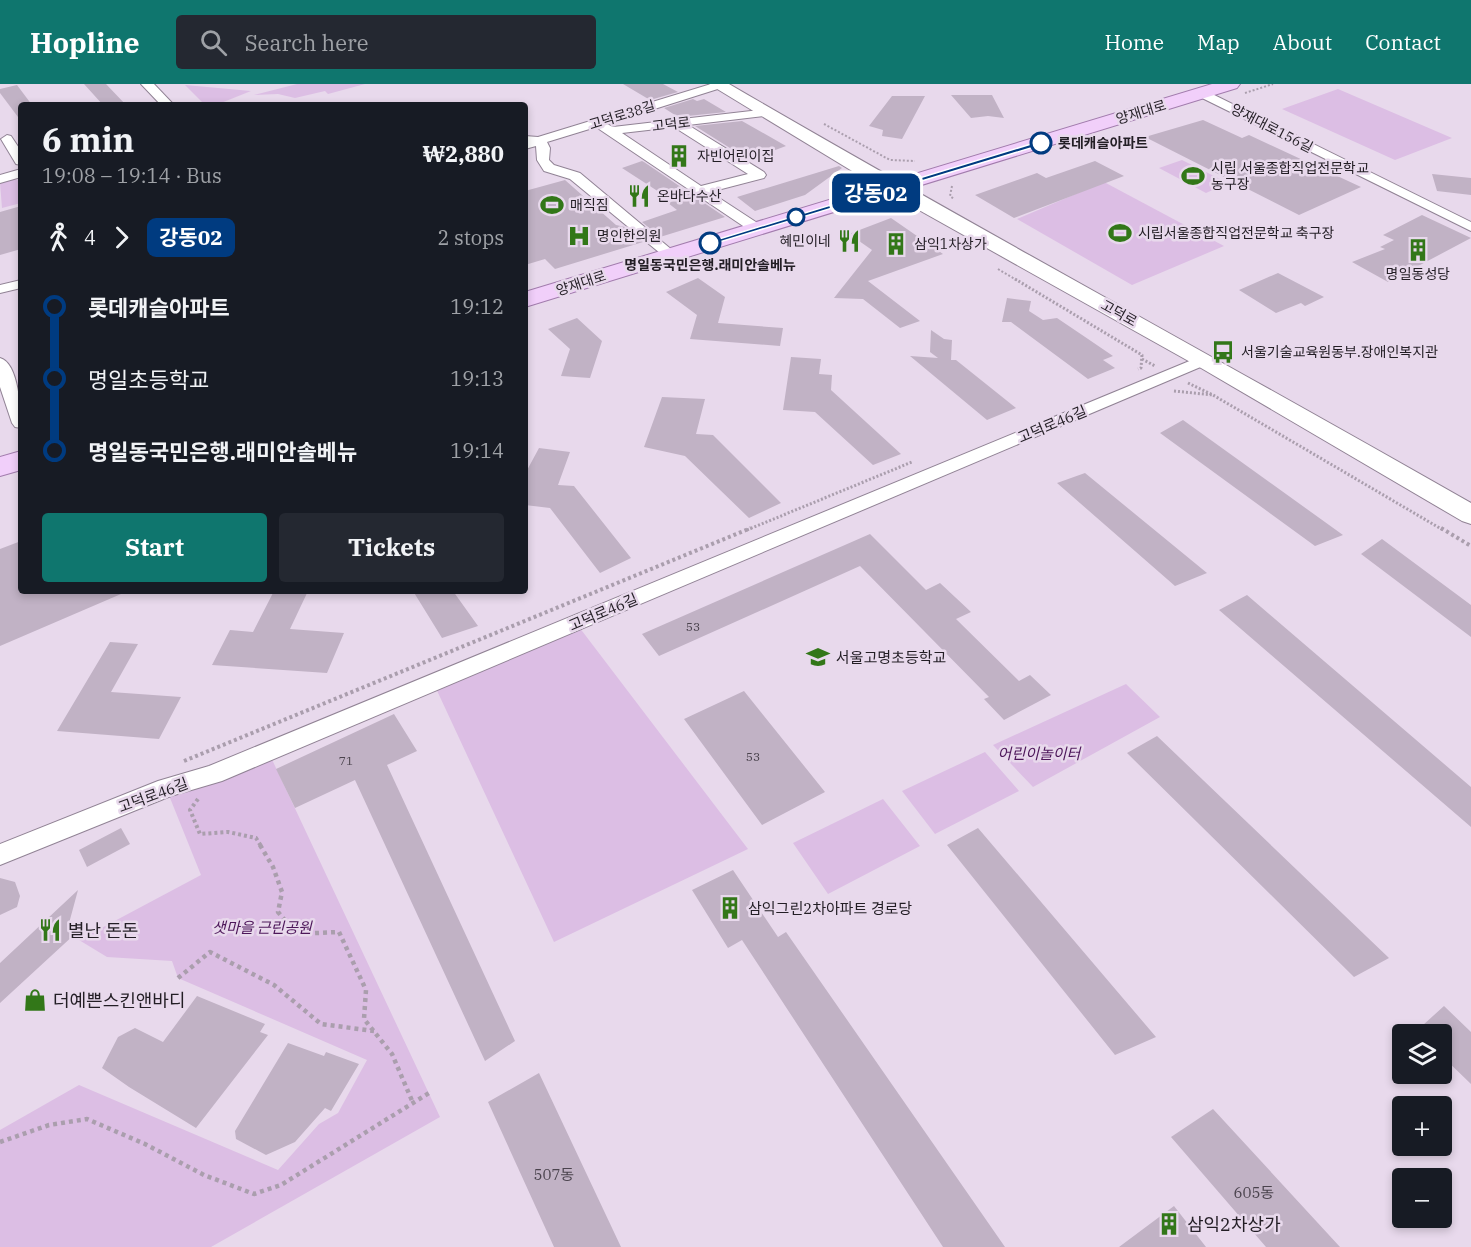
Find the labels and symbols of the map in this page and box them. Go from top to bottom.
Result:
street label: 고덕로38길 [587,96,657,134]
street label: 양재대로 [1114,96,1168,128]
street label: 양재대로156길 [1228,100,1316,156]
street label: 고덕로 [651,113,691,135]
marker: 롯데캐슬아파트 [1030,132,1052,154]
place label: 롯데캐슬아파트 [1058,134,1148,152]
building icon: 자빈어린이집 [666,143,692,169]
place label: 자빈어린이집 [697,147,774,165]
place label: 시립 서울종합직업전문학교 농구장 [1211,159,1369,193]
sports icon: 시립 서울종합직업전문학교 농구장 [1180,163,1206,189]
line badge: 강동02 [834,174,918,212]
restaurant icon: 온바다수산 [626,183,652,209]
place label: 온바다수산 [657,187,722,205]
sports icon: 매직짐 [539,192,565,218]
place label: 매직짐 [570,196,609,214]
unlabelled marker [787,208,805,226]
sports icon: 시립서울종합직업전문학교 축구장 [1107,220,1133,246]
hospital icon: 명인한의원 [566,223,592,249]
place label: 시립서울종합직업전문학교 축구장 [1138,224,1335,242]
place label: 명인한의원 [597,227,661,245]
restaurant icon: 혜민이네 [836,228,862,254]
building icon: 삼익1차상가 [883,231,909,257]
marker: 명일동국민은행.래미안솔베뉴 [699,232,721,254]
place label: 혜민이네 [779,232,831,250]
place label: 삼익1차상가 [914,235,987,253]
building icon: 명일동성당 [1405,237,1431,263]
place label: 명일동국민은행.래미안솔베뉴 [624,256,796,274]
place label: 명일동성당 [1386,265,1450,283]
street label: 양재대로 [554,266,608,300]
street label: 고덕로 [1098,296,1140,330]
bus stop icon: 서울기술교육원동부.장애인복지관 [1210,339,1236,365]
place label: 서울기술교육원동부.장애인복지관 [1241,343,1438,361]
street label: 고덕로46길 [1015,401,1089,447]
street label: 고덕로46길 [566,589,640,635]
house number: 53 [686,619,700,634]
school or university icon: 서울고명초등학교 [805,644,831,670]
place label: 서울고명초등학교 [836,648,946,667]
park label: 어린이놀이터 [998,744,1083,763]
house number: 53 [746,749,760,764]
house number: 71 [339,753,353,768]
street label: 고덕로46길 [115,774,191,816]
building icon: 삼익그린2차아파트 경로당 [717,895,743,921]
place label: 삼익그린2차아파트 경로당 [748,899,912,918]
restaurant icon: 별난 돈돈 [37,917,63,943]
park label: 샛마을 근린공원 [212,918,313,937]
place label: 별난 돈돈 [68,919,138,942]
shop icon: 더예쁜스킨앤바디 [22,987,48,1013]
place label: 더예쁜스킨앤바디 [53,989,185,1012]
house number: 507동 [534,1165,574,1184]
house number: 605동 [1234,1183,1274,1202]
building icon: 삼익2차상가 [1156,1211,1182,1237]
place label: 삼익2차상가 [1187,1213,1281,1236]

